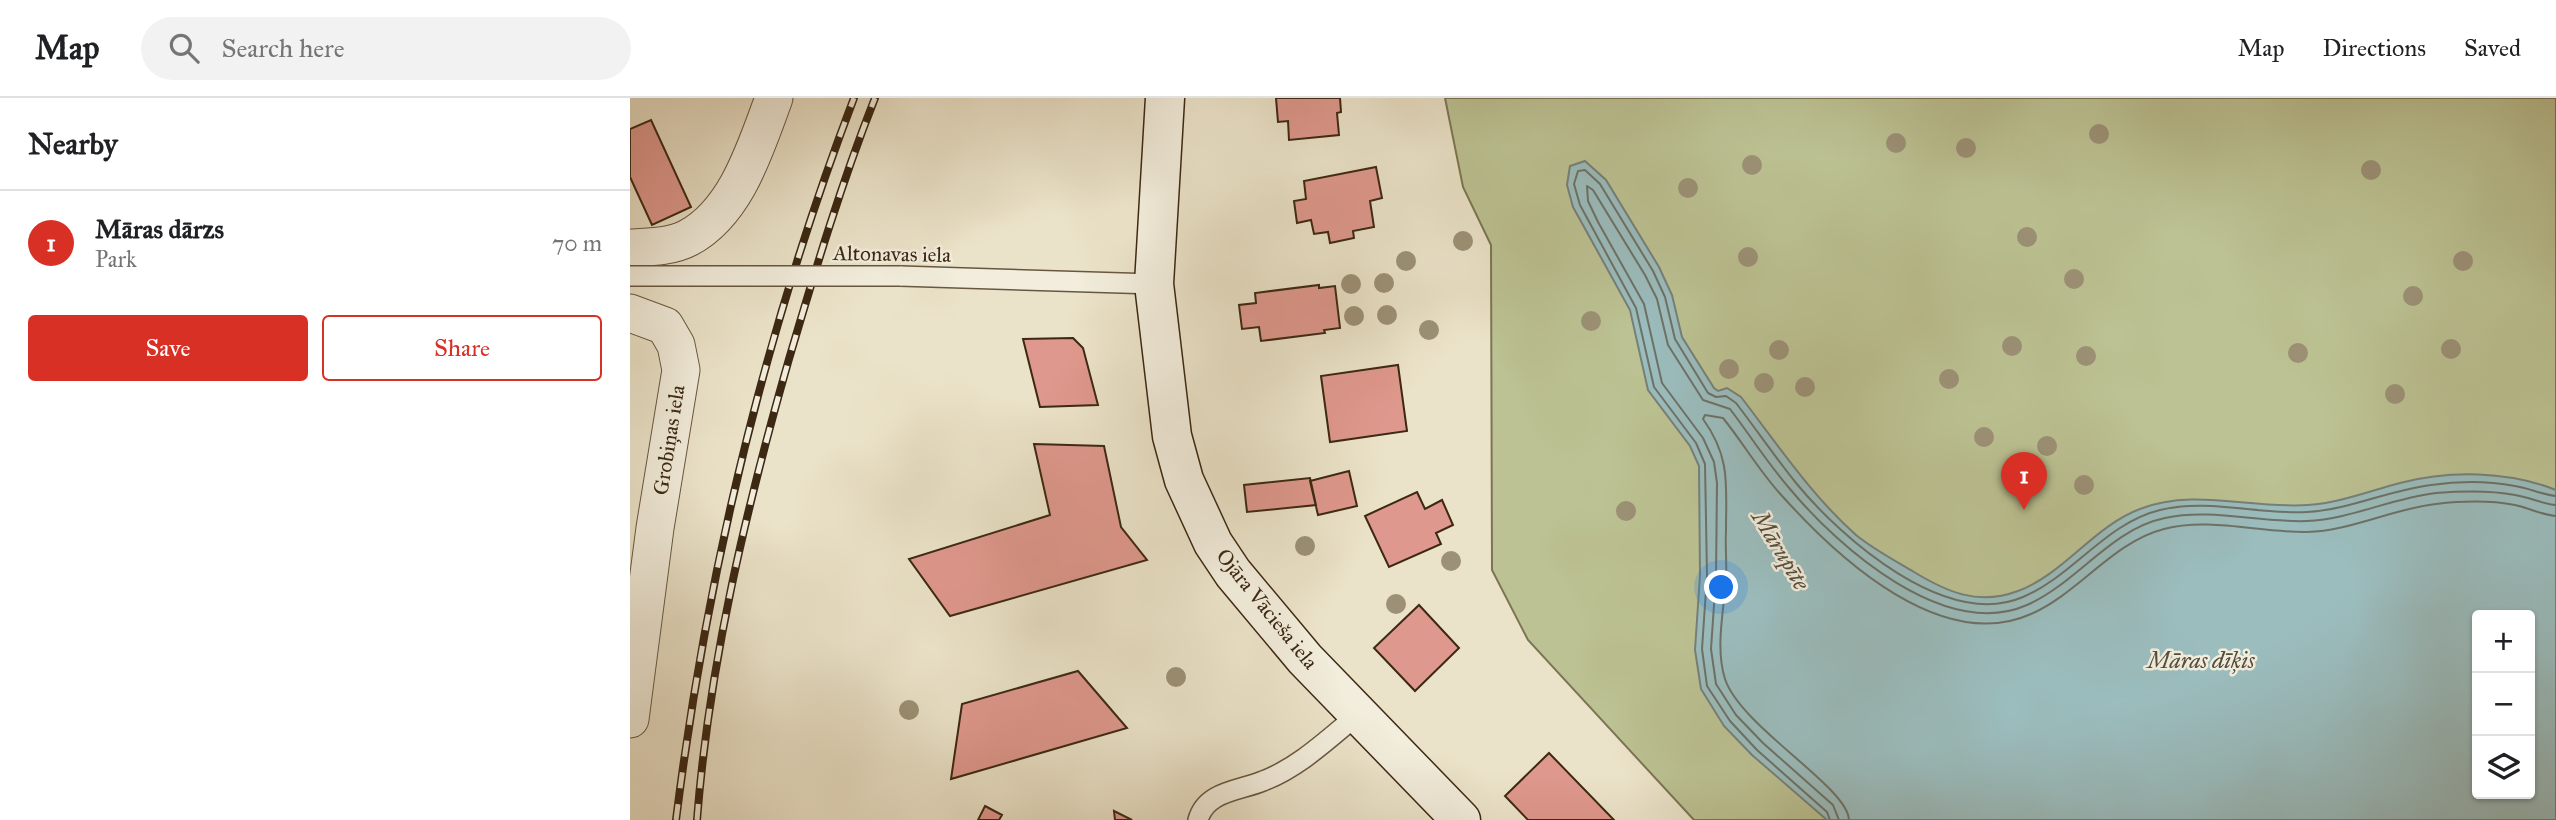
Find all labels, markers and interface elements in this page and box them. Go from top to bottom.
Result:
search box [141,17,631,80]
text: Map [35,28,99,68]
icon: search [165,29,203,67]
text: Search here [221,32,345,64]
text: Map [2238,33,2285,63]
text: Directions [2323,33,2426,63]
text: Saved [2464,33,2521,63]
text: Nearby [28,126,118,162]
text: Māras dārzs [95,213,224,245]
text: 1 [46,229,56,257]
text: 70 m [552,229,602,257]
street label: Altonavas iela [832,240,951,268]
text: Park [95,245,137,273]
button: Save [28,315,308,381]
button: Share [322,315,602,381]
street label: Grobiņas iela [647,383,691,497]
pin: 1 [2001,452,2047,510]
water label: Mārupīte [1745,503,1816,596]
street label: Ojāra Vācieša iela [1210,543,1324,675]
your location [1704,570,1738,604]
map controls [2472,610,2535,799]
button: + [2472,610,2535,673]
water label: Māras dīķis [2145,646,2255,674]
button: − [2472,673,2535,736]
button: layers [2472,736,2535,799]

